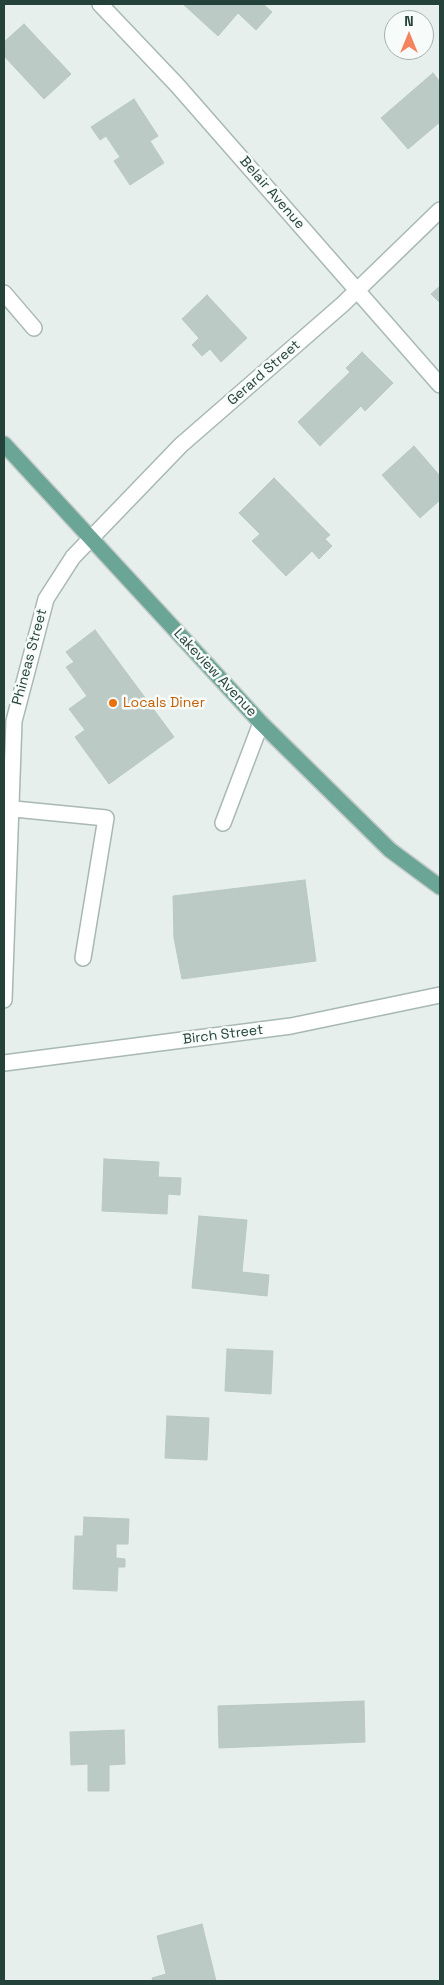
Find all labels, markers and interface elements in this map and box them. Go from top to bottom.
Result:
north arrow [384,10,434,60]
text: N [404,12,414,30]
street label: Belair Avenue [236,153,308,233]
street label: Gerard Street [224,337,304,409]
street label: Phineas Street [9,607,51,707]
street label: Lakeview Avenue [170,625,260,721]
place label: Locals Diner [123,695,205,711]
marker: Locals Diner [107,697,119,709]
street label: Birch Street [182,1022,264,1048]

